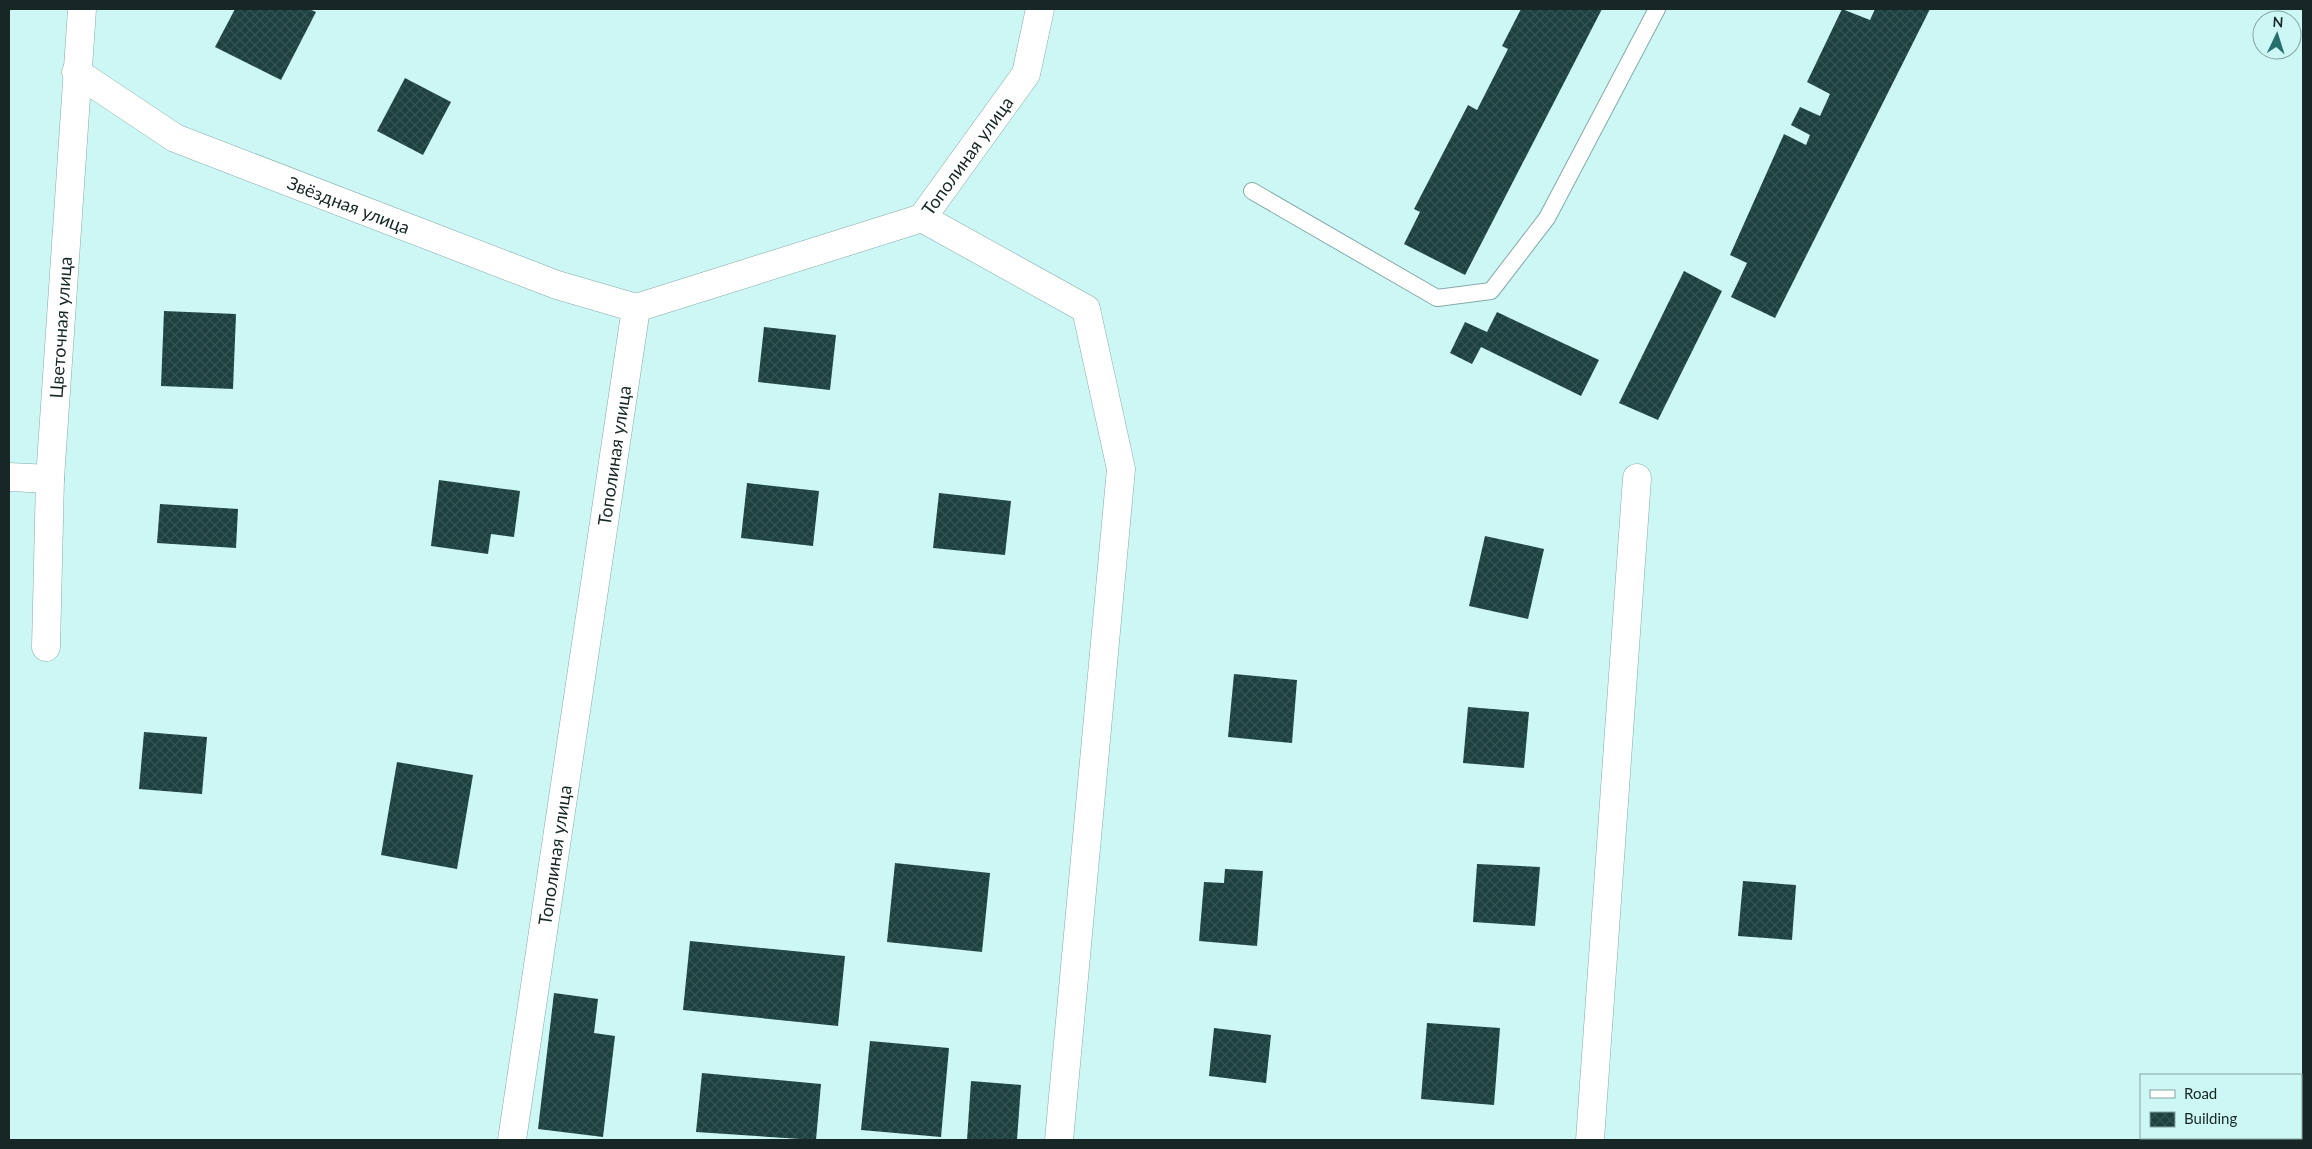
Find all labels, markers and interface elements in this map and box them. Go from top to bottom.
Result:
north arrow [2252,10,2302,60]
text: N [2272,13,2284,30]
street label: Тополиная улица [917,92,1017,219]
street label: Звёздная улица [284,171,413,238]
street label: Цветочная улица [45,256,76,399]
street label: Тополиная улица [593,384,635,527]
street label: Тополиная улица [533,784,576,927]
legend [2140,1074,2302,1139]
text: Road [2184,1084,2217,1102]
text: Building [2184,1109,2237,1127]

